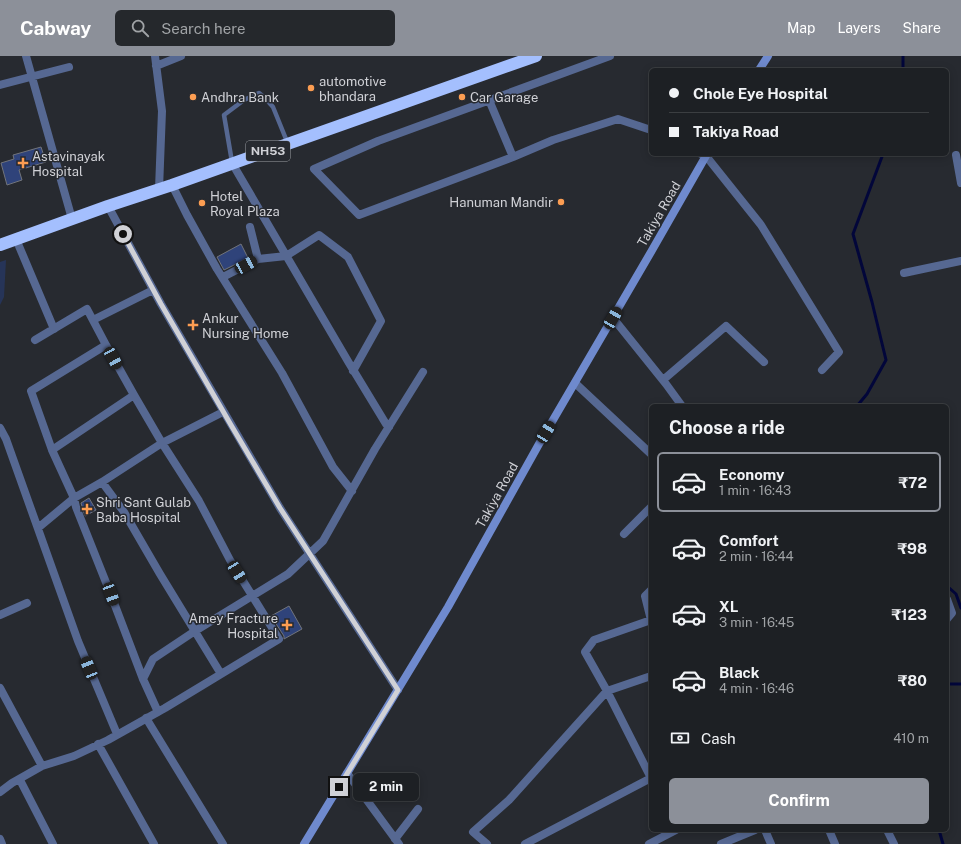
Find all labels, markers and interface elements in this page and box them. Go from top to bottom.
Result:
search box [115,10,395,46]
text: Cabway [20,17,91,39]
icon: search [129,17,151,39]
text: Search here [161,20,245,37]
text: Map [787,20,815,36]
text: Layers [837,20,881,36]
text: Share [903,20,941,36]
place label: automotive bhandara [319,74,386,104]
marker: automotive bhandara [306,83,316,93]
text: Chole Eye Hospital [693,85,828,102]
place label: Andhra Bank [201,90,279,105]
place label: Car Garage [470,90,538,105]
marker: Andhra Bank [188,92,198,102]
marker: Car Garage [457,92,467,102]
text: Takiya Road [693,123,779,140]
road number: NH53 [246,141,290,161]
place label: Astavinayak Hospital [32,149,105,179]
marker: Astavinayak Hospital [17,157,29,169]
street label: Takiya Road [634,179,684,249]
place label: Hotel Royal Plaza [210,189,280,219]
place label: Hanuman Mandir [449,195,553,210]
marker: Hanuman Mandir [556,197,566,207]
marker: Hotel Royal Plaza [197,198,207,208]
route start [114,225,132,243]
car [233,254,259,276]
car [602,305,624,331]
place label: Ankur Nursing Home [202,311,289,341]
marker: Ankur Nursing Home [187,319,199,331]
car [102,345,124,371]
text: Choose a ride [669,417,785,438]
car [535,419,557,445]
street label: Takiya Road [473,460,521,530]
icon: car [671,464,707,500]
text: Economy [719,466,784,483]
text: ₹72 [898,474,927,491]
text: 1 min · 16:43 [719,483,791,498]
place label: Shri Sant Gulab Baba Hospital [96,495,191,525]
marker: Shri Sant Gulab Baba Hospital [81,503,93,515]
icon: car [671,530,707,566]
text: Comfort [719,532,779,549]
text: ₹98 [897,540,927,557]
text: 2 min · 16:44 [719,549,794,564]
car [226,559,248,585]
car [101,581,121,607]
icon: car [671,596,707,632]
text: XL [719,598,738,615]
text: ₹123 [891,606,927,623]
place label: Amey Fracture Hospital [189,611,278,641]
text: 3 min · 16:45 [719,615,794,630]
marker: Amey Fracture Hospital [281,619,293,631]
car [79,655,99,681]
icon: car [671,662,707,698]
text: Black [719,664,759,681]
text: ₹80 [898,672,927,689]
text: 4 min · 16:46 [719,681,794,696]
icon: cash [669,727,691,749]
text: Cash [701,730,736,747]
text: 410 m [893,731,929,746]
callout: 2 min [353,773,419,801]
route end [330,778,348,796]
button: Confirm [669,778,929,824]
text: 2 min [369,779,403,794]

